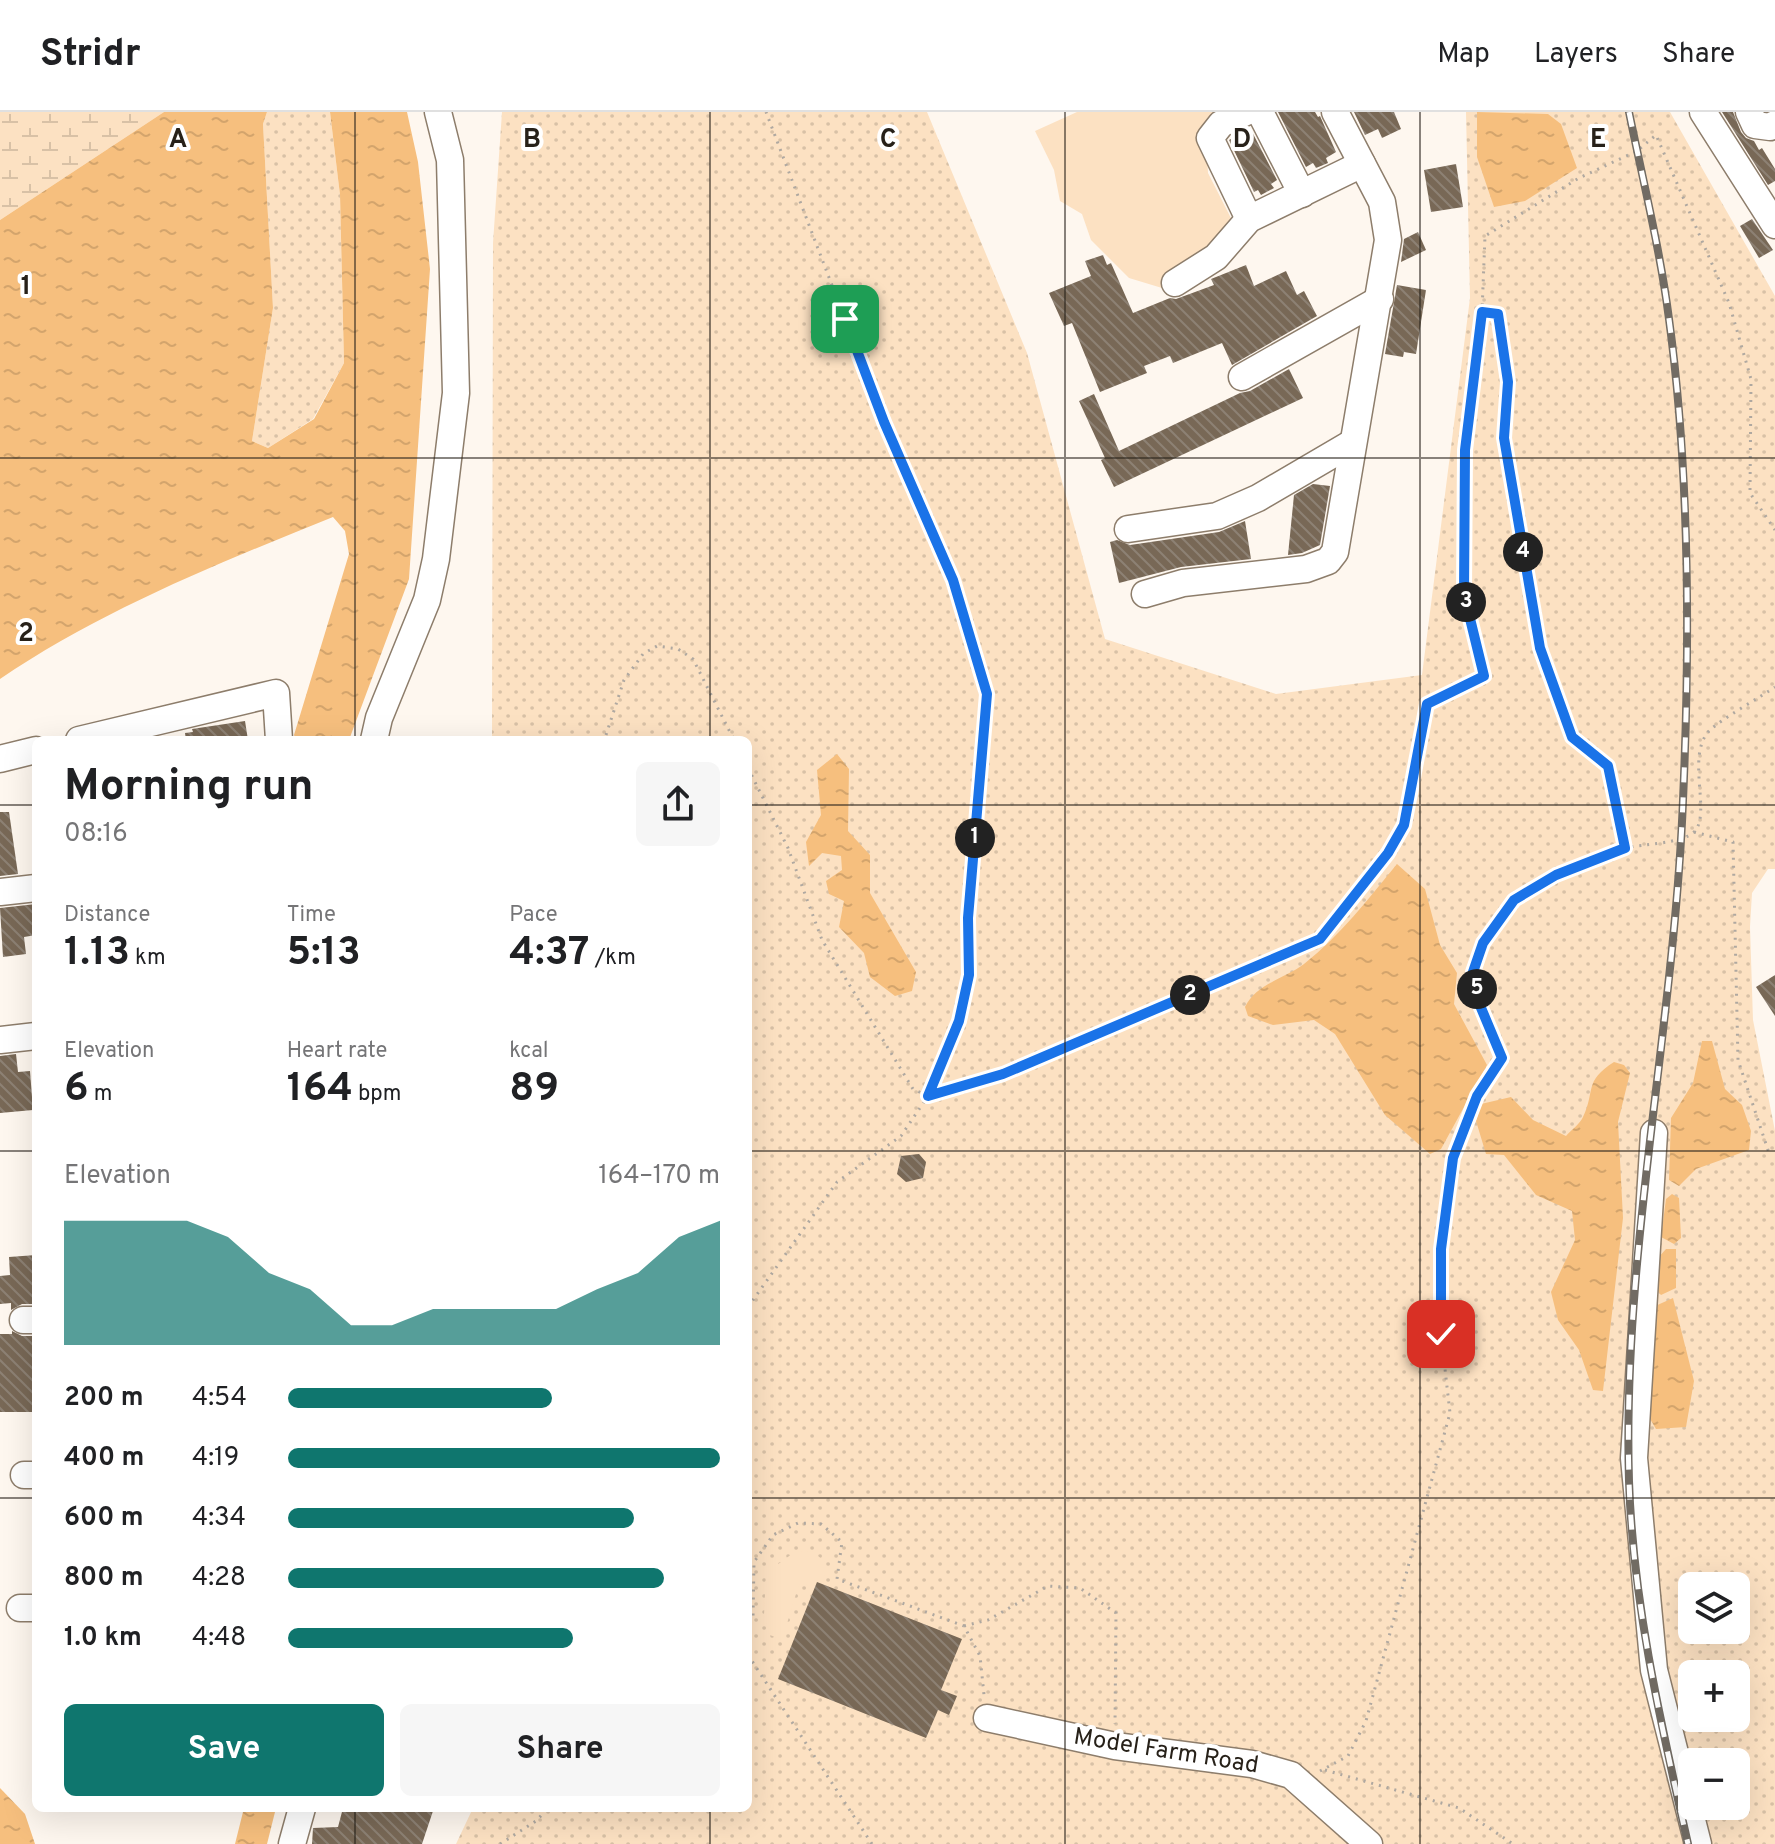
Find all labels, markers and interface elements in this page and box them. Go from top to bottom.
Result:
text: Stridr [40,31,140,80]
text: Map [1437,37,1490,73]
text: Layers [1534,37,1618,73]
text: Share [1662,37,1735,73]
text: A [169,124,187,157]
text: B [523,124,541,157]
text: C [880,124,896,157]
text: D [1233,124,1251,157]
text: E [1590,124,1606,157]
text: 1 [21,271,31,304]
pin [811,285,879,353]
icon: arrive [823,297,867,341]
pin: 4 [1503,532,1543,572]
text: 4 [1516,538,1530,565]
pin: 3 [1446,582,1486,622]
text: 3 [1459,588,1473,615]
text: 2 [18,618,34,651]
text: Morning run [64,760,314,816]
button: share [636,762,720,846]
text: 08:16 [64,818,128,851]
pin: 1 [955,818,995,858]
text: 1 [971,824,979,851]
text: Distance [64,902,150,929]
text: Time [287,902,336,929]
text: Pace [509,902,558,929]
text: 1.13 [64,929,130,979]
text: 5:13 [287,929,361,979]
text: 4:37 [509,929,590,979]
text: km [130,945,166,972]
text: /km [590,945,636,972]
pin: 5 [1457,969,1497,1009]
pin: 2 [1170,975,1210,1015]
text: 5 [1470,975,1484,1002]
text: 2 [1183,981,1197,1008]
text: Elevation [64,1038,154,1065]
text: Heart rate [287,1038,387,1065]
text: kcal [509,1038,548,1065]
text: 6 [64,1065,89,1115]
text: 164 [287,1065,353,1115]
text: 89 [509,1065,559,1115]
text: m [89,1081,112,1108]
text: bpm [353,1081,401,1108]
text: Elevation [64,1160,171,1193]
text: 164–170 m [598,1160,720,1193]
pin [1407,1300,1475,1368]
icon: check [1419,1312,1463,1356]
text: 200 m [64,1382,143,1415]
text: 4:54 [192,1382,247,1415]
text: 400 m [64,1442,144,1475]
text: 4:19 [192,1442,239,1475]
text: 600 m [64,1502,144,1535]
text: 4:34 [192,1502,246,1535]
text: 800 m [64,1562,144,1595]
text: 4:28 [192,1562,246,1595]
map controls [1678,1572,1750,1820]
button: layers [1678,1572,1750,1644]
text: 1.0 km [64,1622,142,1655]
text: 4:48 [192,1622,246,1655]
button: + [1678,1660,1750,1732]
button: Save [64,1704,384,1796]
button: Share [400,1704,720,1796]
street label: Model Farm Road [1071,1723,1261,1781]
button: − [1678,1748,1750,1820]

